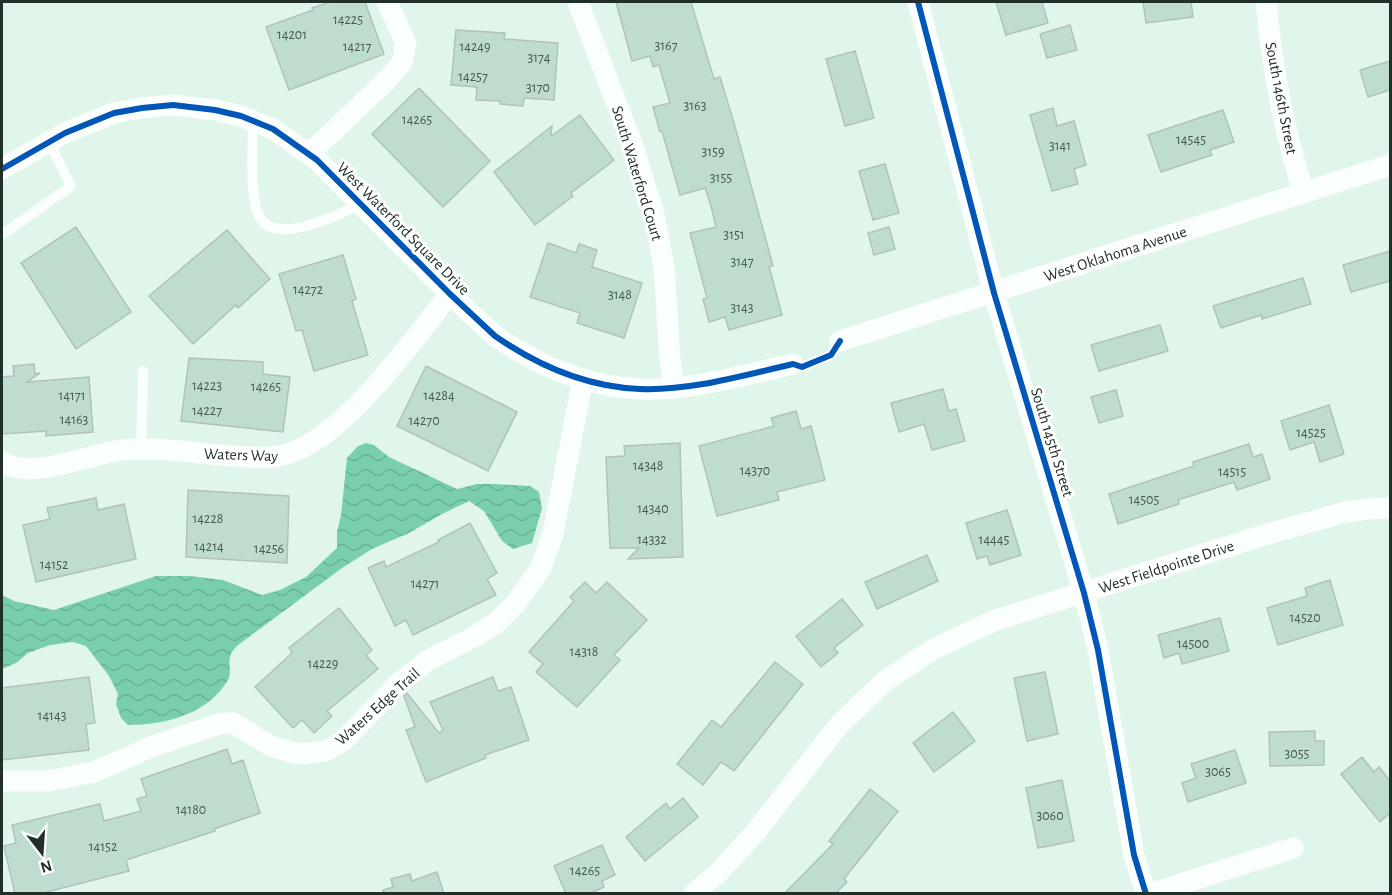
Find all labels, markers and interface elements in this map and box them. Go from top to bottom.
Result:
house number: 14225 [333,13,363,27]
house number: 14201 [277,28,307,42]
house number: 3167 [654,39,678,53]
house number: 14217 [343,40,371,54]
house number: 14249 [459,40,491,54]
street label: South 146th Street [1262,41,1300,156]
house number: 3174 [527,51,551,65]
house number: 14257 [458,70,488,84]
house number: 3170 [526,81,550,95]
house number: 3163 [684,99,707,113]
street label: South Waterford Court [609,104,665,243]
house number: 14265 [402,113,432,127]
house number: 14545 [1176,133,1206,147]
house number: 3141 [1049,139,1071,153]
house number: 3159 [701,145,725,159]
street label: West Waterford Square Drive [334,159,473,298]
house number: 3155 [710,171,732,185]
street label: West Oklahoma Avenue [1042,223,1189,285]
house number: 3151 [723,228,745,242]
house number: 3147 [730,255,754,269]
house number: 14272 [293,283,323,297]
house number: 3148 [608,288,632,302]
house number: 3143 [730,301,754,315]
house number: 14223 [192,379,222,393]
house number: 14265 [251,380,281,394]
street label: South 145th Street [1028,386,1076,499]
house number: 14171 [58,389,86,403]
house number: 14284 [423,389,455,403]
house number: 14227 [192,404,222,418]
house number: 14163 [60,413,89,427]
house number: 14270 [408,414,440,428]
house number: 14525 [1296,426,1326,440]
street label: Waters Way [204,446,279,465]
house number: 14348 [633,459,663,473]
house number: 14370 [740,464,770,478]
house number: 14515 [1218,465,1246,479]
house number: 14505 [1129,493,1159,507]
house number: 14340 [637,502,669,516]
house number: 14228 [193,512,223,526]
house number: 14332 [637,533,667,547]
house number: 14445 [979,533,1010,547]
street label: West Fieldpointe Drive [1097,537,1236,596]
house number: 14214 [194,540,224,554]
house number: 14256 [254,542,284,556]
house number: 14152 [40,558,68,572]
house number: 14271 [411,577,439,591]
house number: 14520 [1289,611,1321,625]
house number: 14500 [1177,637,1209,651]
house number: 14318 [570,645,598,659]
house number: 14229 [308,657,338,671]
street label: Waters Edge Trail [332,665,423,749]
house number: 14143 [38,709,67,723]
house number: 3055 [1285,747,1310,761]
house number: 3065 [1205,765,1231,779]
house number: 14180 [176,803,206,817]
house number: 3060 [1036,809,1064,823]
north arrow [12,823,72,883]
house number: 14152 [89,840,117,854]
text: N [38,857,54,876]
house number: 14265 [570,864,600,878]

